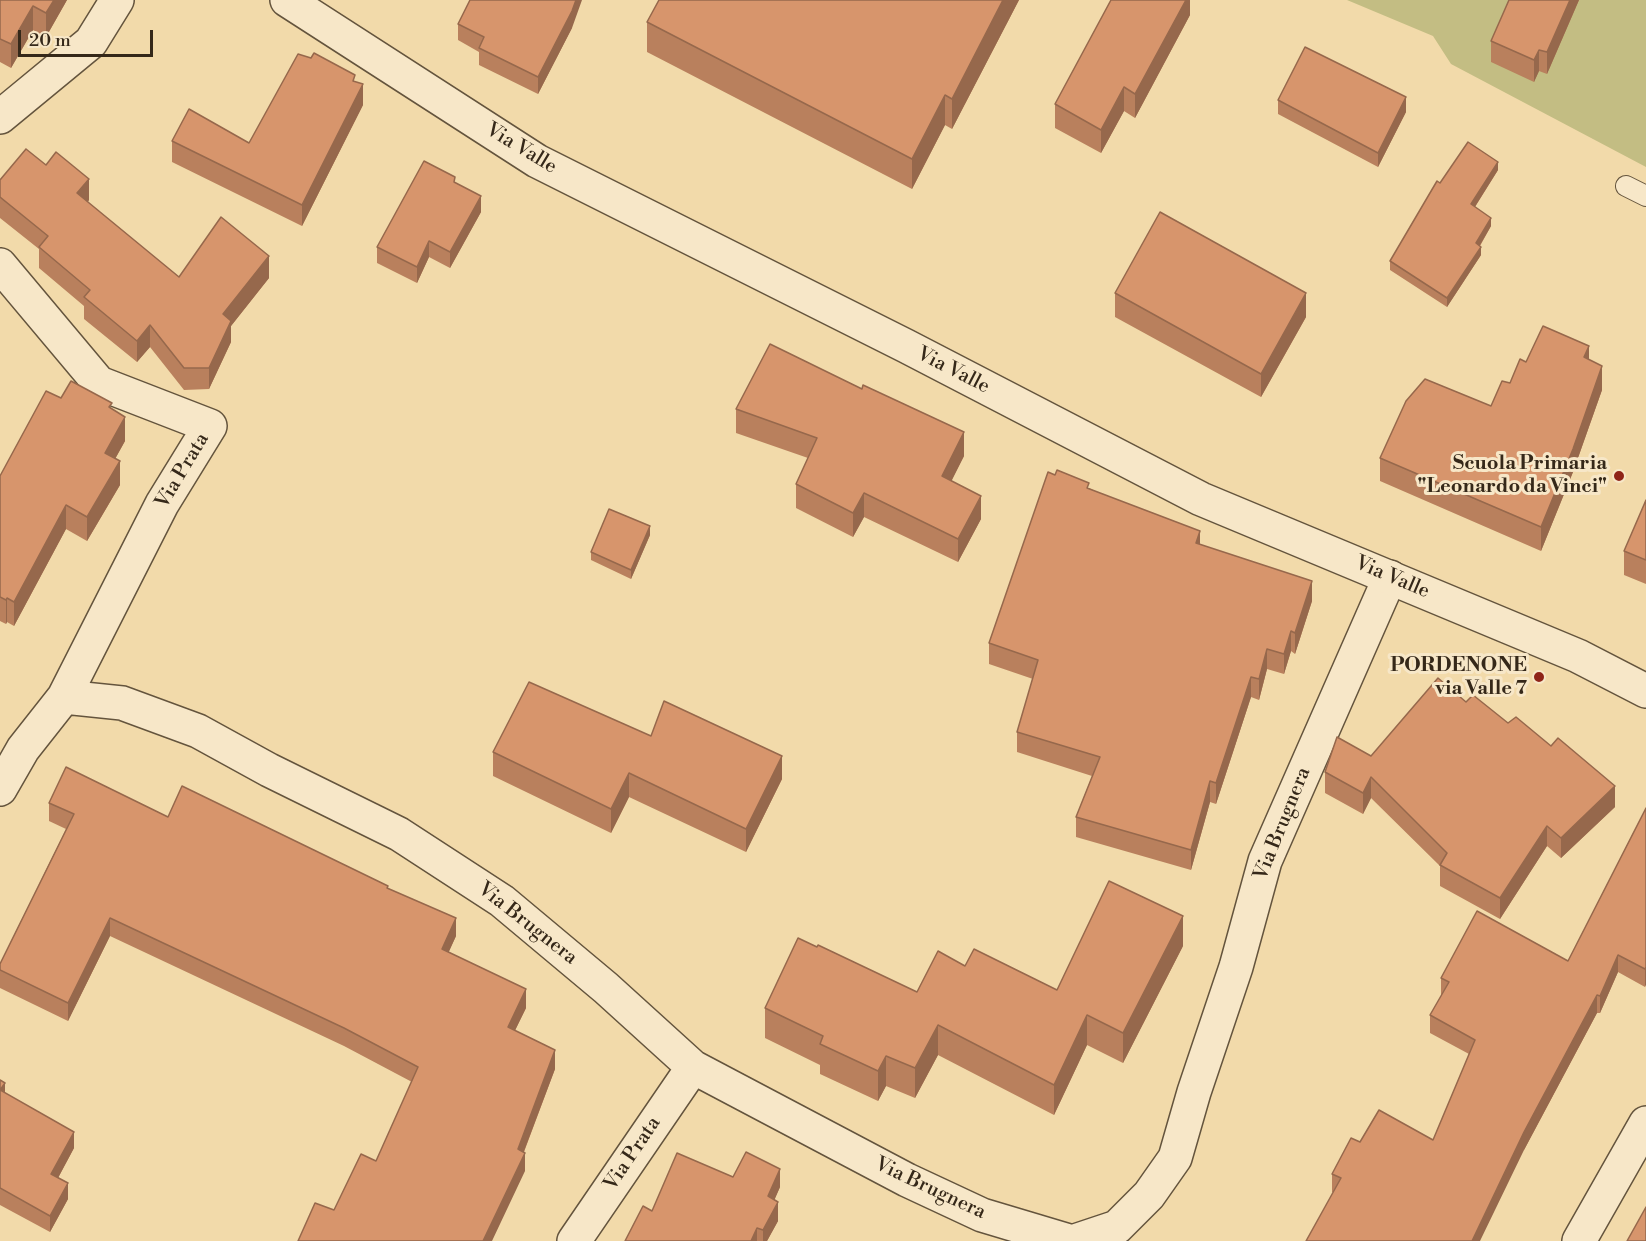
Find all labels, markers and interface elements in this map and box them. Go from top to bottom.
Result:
scale bar [21,18,156,56]
text: 20 m [29,29,71,52]
street label: Via Valle [481,118,561,180]
street label: Via Valle [913,342,993,400]
street label: Via Prata [151,429,215,513]
place label: Scuola Primaria "Leonardo da Vinci" [1418,452,1607,499]
marker: Scuola Primaria "Leonardo da Vinci" [1612,469,1626,483]
street label: Via Valle [1351,552,1433,604]
place label: PORDENONE via Valle 7 [1390,654,1527,701]
marker: PORDENONE via Valle 7 [1532,670,1546,684]
street label: Via Brugnera [1249,764,1317,884]
street label: Via Brugnera [472,878,582,970]
street label: Via Prata [600,1113,666,1195]
street label: Via Brugnera [871,1153,989,1225]

